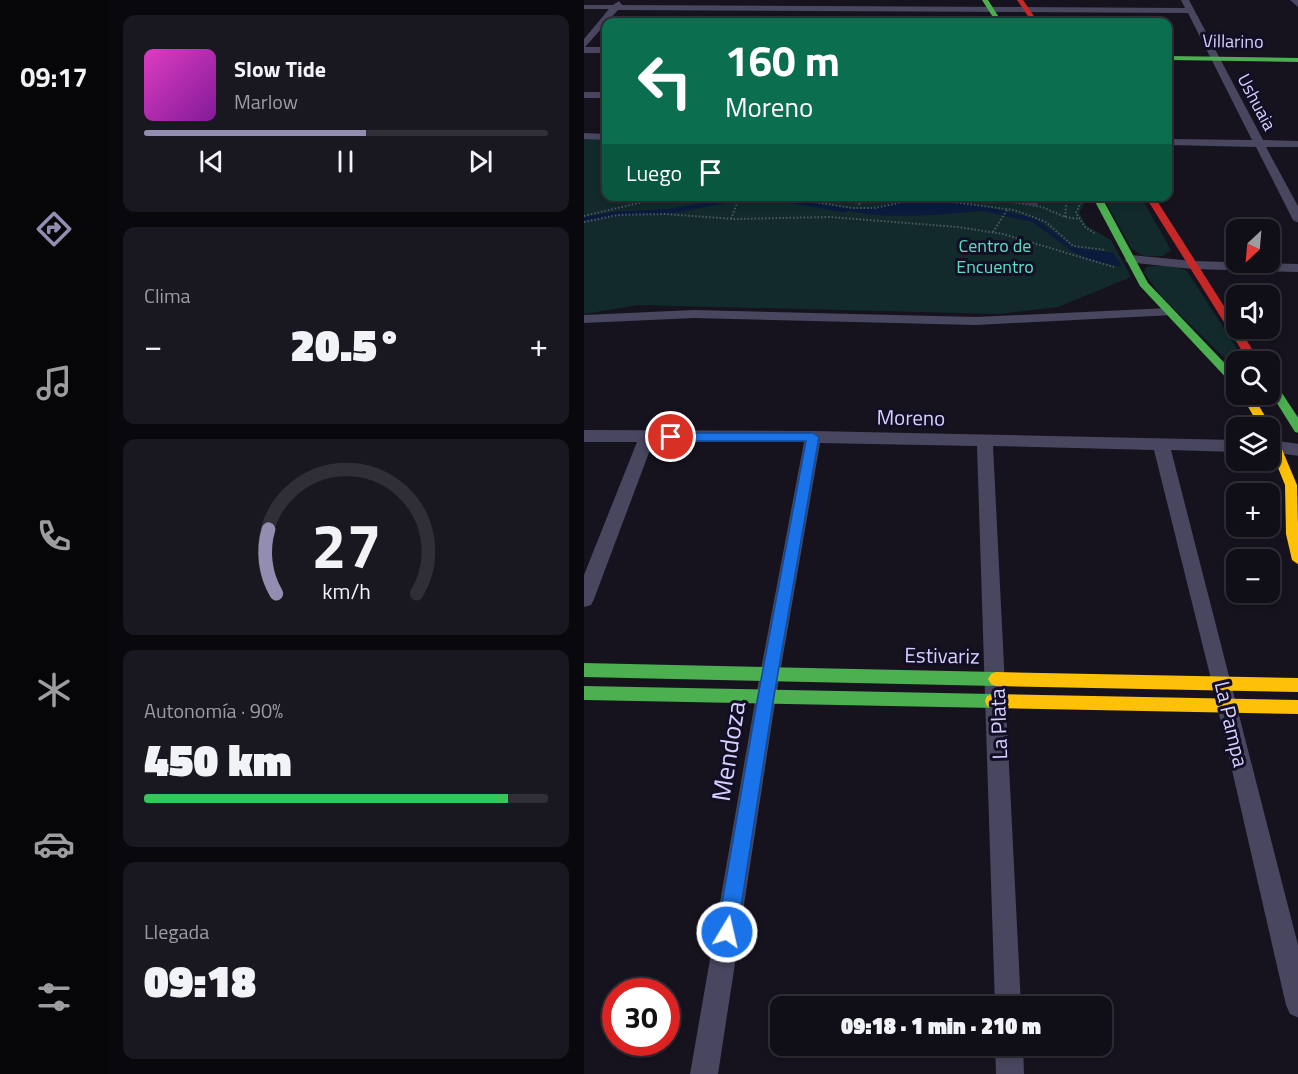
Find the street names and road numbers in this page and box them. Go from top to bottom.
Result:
street label: Villarino [1202,27,1264,55]
street label: Ushuaia [1231,69,1283,135]
street label: Moreno [876,400,946,434]
street label: Estivariz [904,638,980,672]
street label: La Pampa [1207,678,1258,771]
street label: La Plata [981,688,1015,760]
street label: Mendoza [701,698,755,804]

